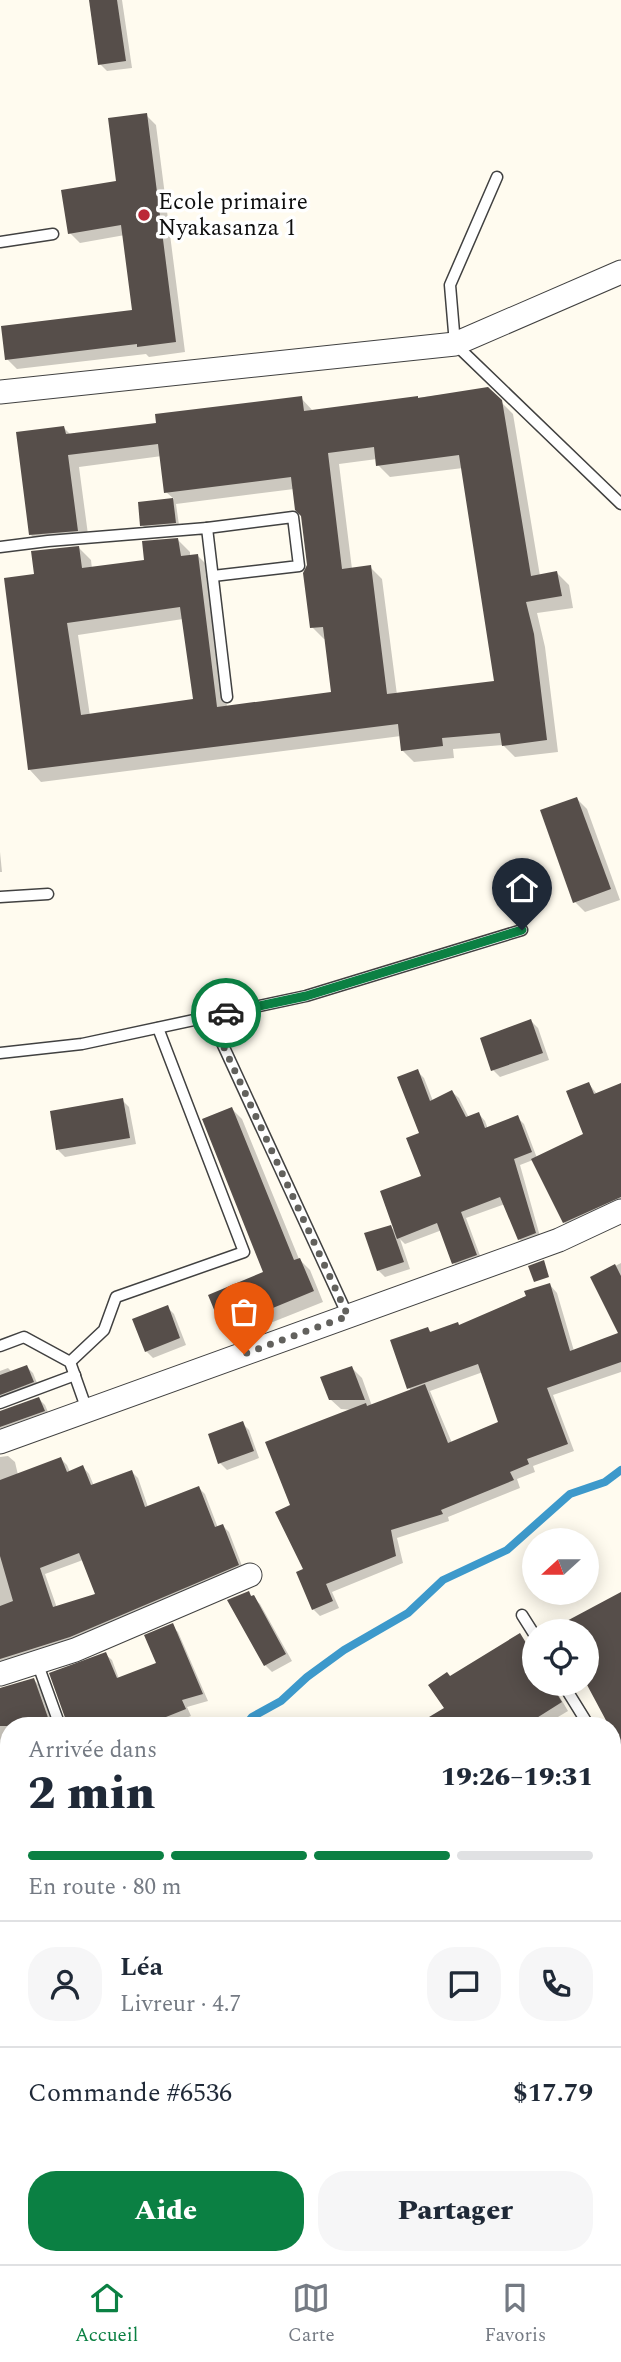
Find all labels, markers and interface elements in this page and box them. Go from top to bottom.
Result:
place label: Ecole primaire Nyakasanza 1 [158,185,308,246]
marker: Ecole primaire Nyakasanza 1 [136,207,152,223]
pin [492,858,552,930]
icon: home [503,869,541,907]
courier [191,978,261,1048]
icon: car [207,994,245,1032]
pin [214,1282,274,1354]
icon: bag [225,1293,263,1331]
north arrow [522,1528,598,1605]
map controls [522,1528,599,1696]
button: locate [522,1619,599,1696]
text: Arrivée dans [28,1733,157,1768]
text: 19:26–19:31 [441,1757,593,1797]
text: 2 min [28,1759,155,1829]
text: En route · 80 m [28,1870,182,1905]
button: person [28,1947,102,2021]
text: Léa [120,1947,163,1987]
button: chat [427,1947,501,2021]
button: phone [519,1947,593,2021]
text: Livreur · 4.7 [120,1987,241,2022]
text: Commande #6536 [28,2073,232,2113]
text: $17.79 [513,2073,593,2113]
button: Aide [28,2171,304,2251]
button: Partager [318,2171,593,2251]
tab: Accueil [75,2279,138,2350]
tab: Carte [288,2279,335,2350]
tab: Favoris [484,2279,546,2350]

